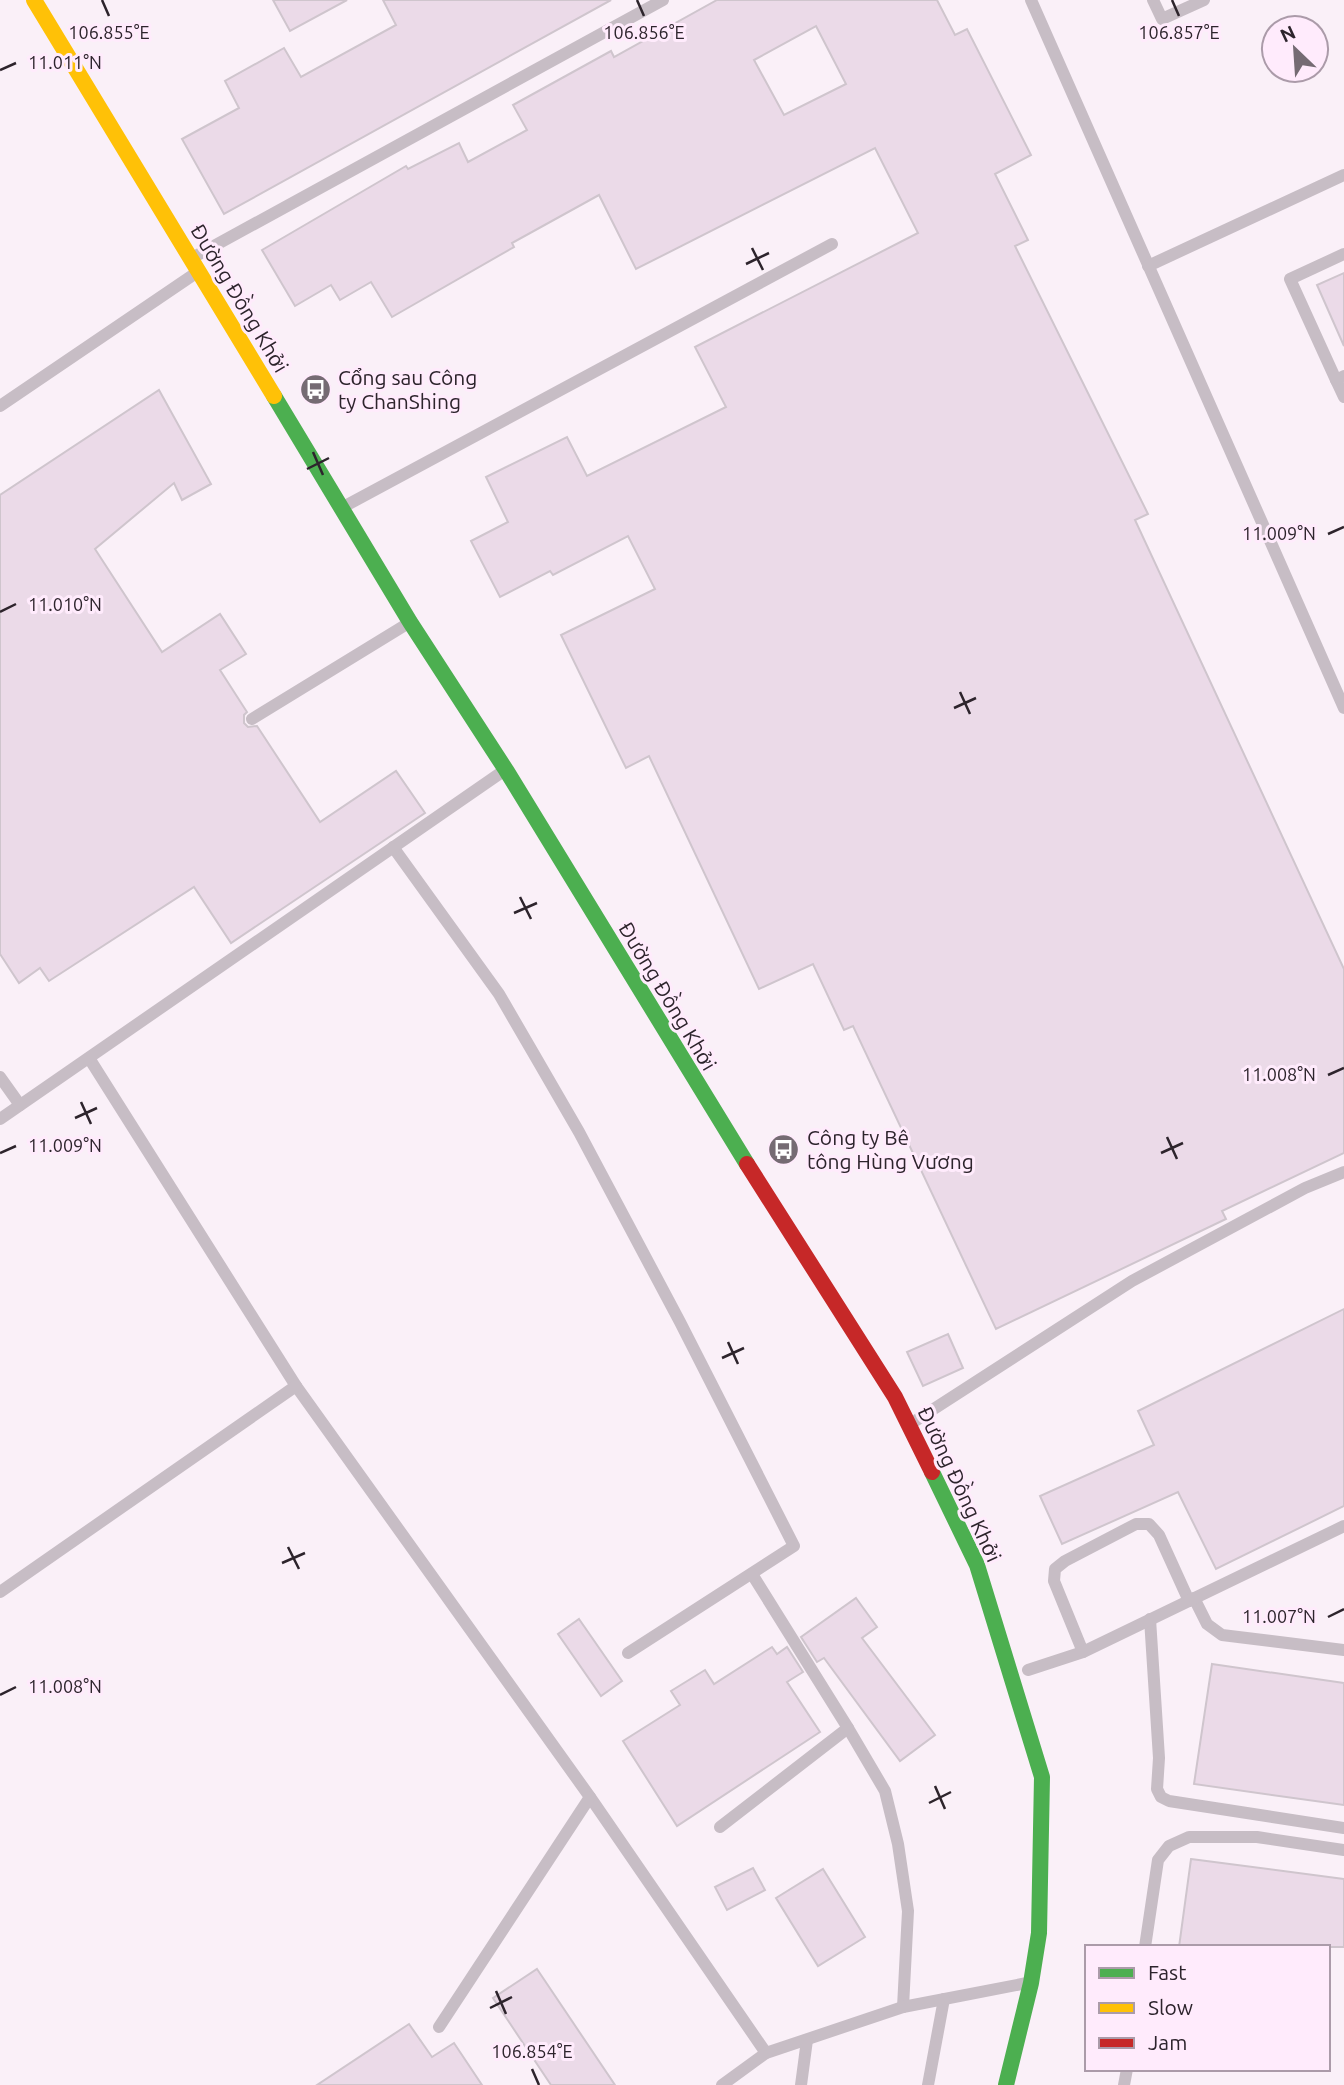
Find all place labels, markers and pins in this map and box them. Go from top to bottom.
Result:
place label: Cổng sau Công ty ChanShing [338,365,477,413]
bus stop icon: Cổng sau Công ty ChanShing [298,372,332,406]
place label: Công ty Bê tông Hùng Vương [807,1125,974,1173]
bus stop icon: Công ty Bê tông Hùng Vương [767,1132,801,1166]

